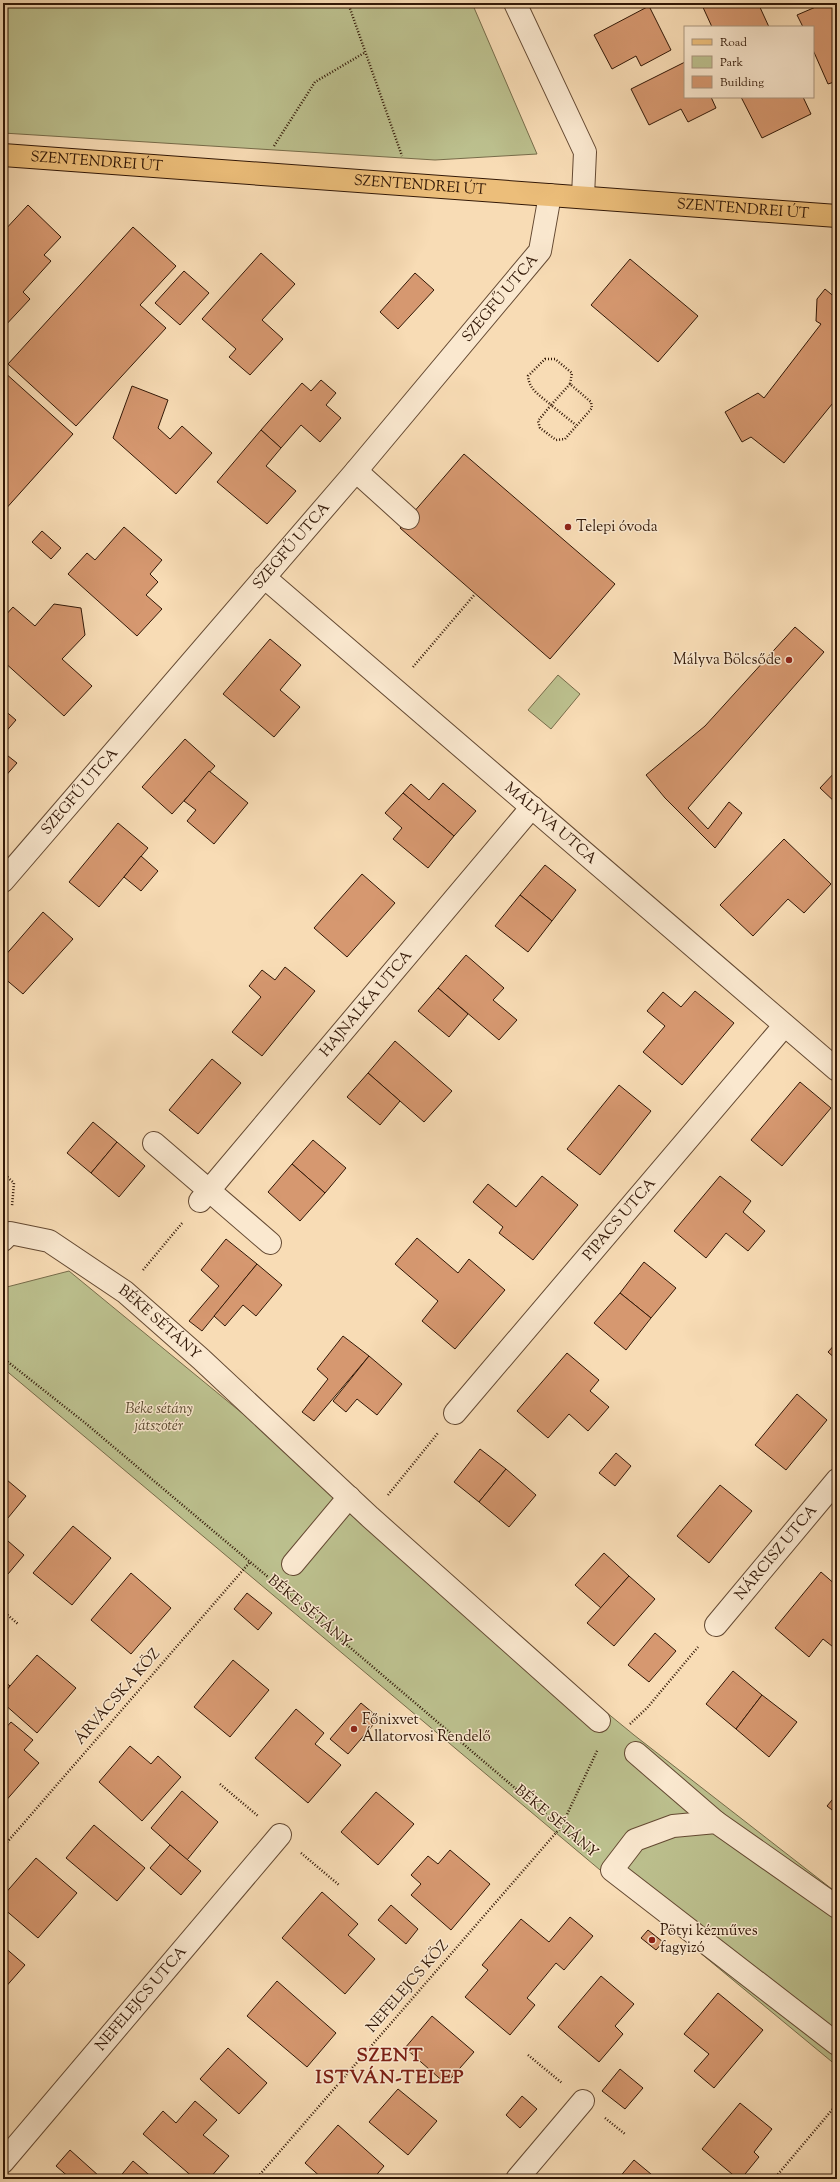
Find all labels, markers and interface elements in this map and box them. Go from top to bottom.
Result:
legend [684,26,814,98]
text: Road [720,34,747,52]
text: Park [720,54,743,72]
text: Building [720,74,764,92]
street label: SZENTENDREI ÚT [30,147,164,177]
street label: SZENTENDREI ÚT [353,170,487,201]
street label: SZENTENDREI ÚT [676,194,810,224]
street label: SZEGFŰ UTCA [457,250,543,347]
street label: SZEGFŰ UTCA [248,498,335,594]
place label: Telepi óvoda [576,517,658,538]
marker: Telepi óvoda [563,522,573,532]
place label: Mályva Bölcsőde [673,650,781,671]
marker: Mályva Bölcsőde [784,655,794,665]
street label: SZEGFŰ UTCA [36,743,123,840]
street label: MÁLYVA UTCA [500,778,601,869]
street label: HAJNALKA UTCA [315,946,417,1062]
street label: PIPACS UTCA [578,1174,661,1265]
street label: BÉKE SÉTÁNY [114,1280,205,1365]
park label: Béke sétány játszótér [125,1399,193,1437]
street label: NÁRCISZ UTCA [730,1501,822,1605]
street label: BÉKE SÉTÁNY [263,1570,356,1654]
street label: ÁRVÁCSKA KÖZ [70,1643,166,1750]
place label: Főnixvet Állatorvosi Rendelő [362,1710,491,1748]
marker: Főnixvet Állatorvosi Rendelő [349,1724,359,1734]
street label: BÉKE SÉTÁNY [510,1780,603,1864]
place label: Pötyi kézműves fagyizó [660,1921,758,1959]
street label: NEFELEJCS KÖZ [361,1935,455,2038]
marker: Pötyi kézműves fagyizó [647,1935,657,1945]
street label: NEFELEJCS UTCA [91,1942,192,2056]
district label: SZENT ISTVÁN-TELEP [315,2043,465,2092]

